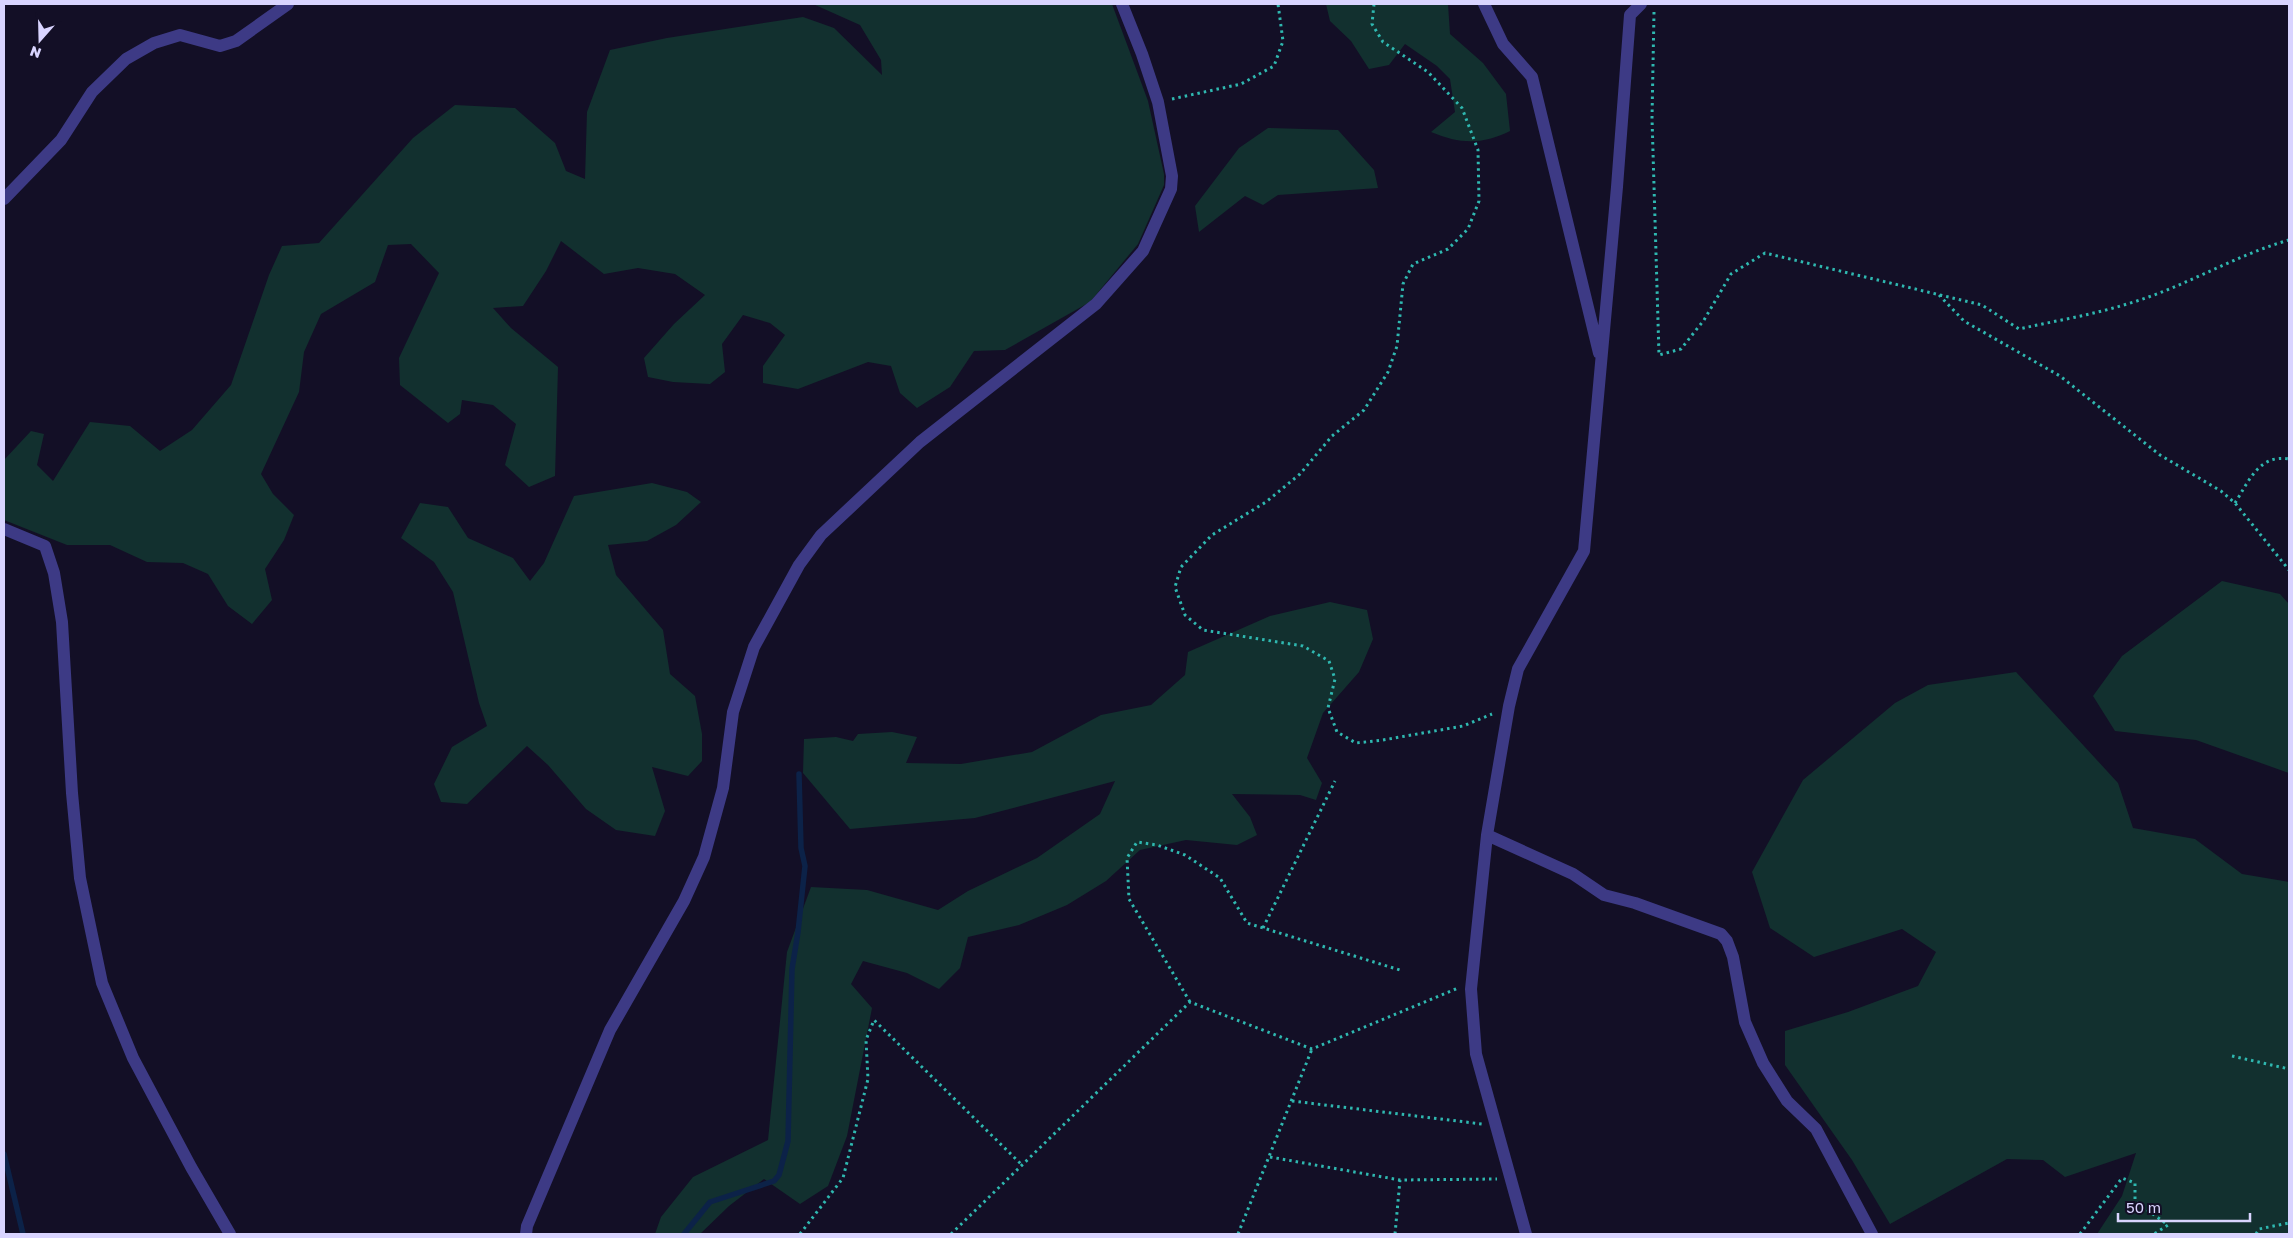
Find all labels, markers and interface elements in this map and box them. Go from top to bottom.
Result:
north arrow [15,15,65,65]
text: N [27,43,43,62]
scale bar [2118,1190,2250,1222]
text: 50 m [2126,1198,2161,1216]

